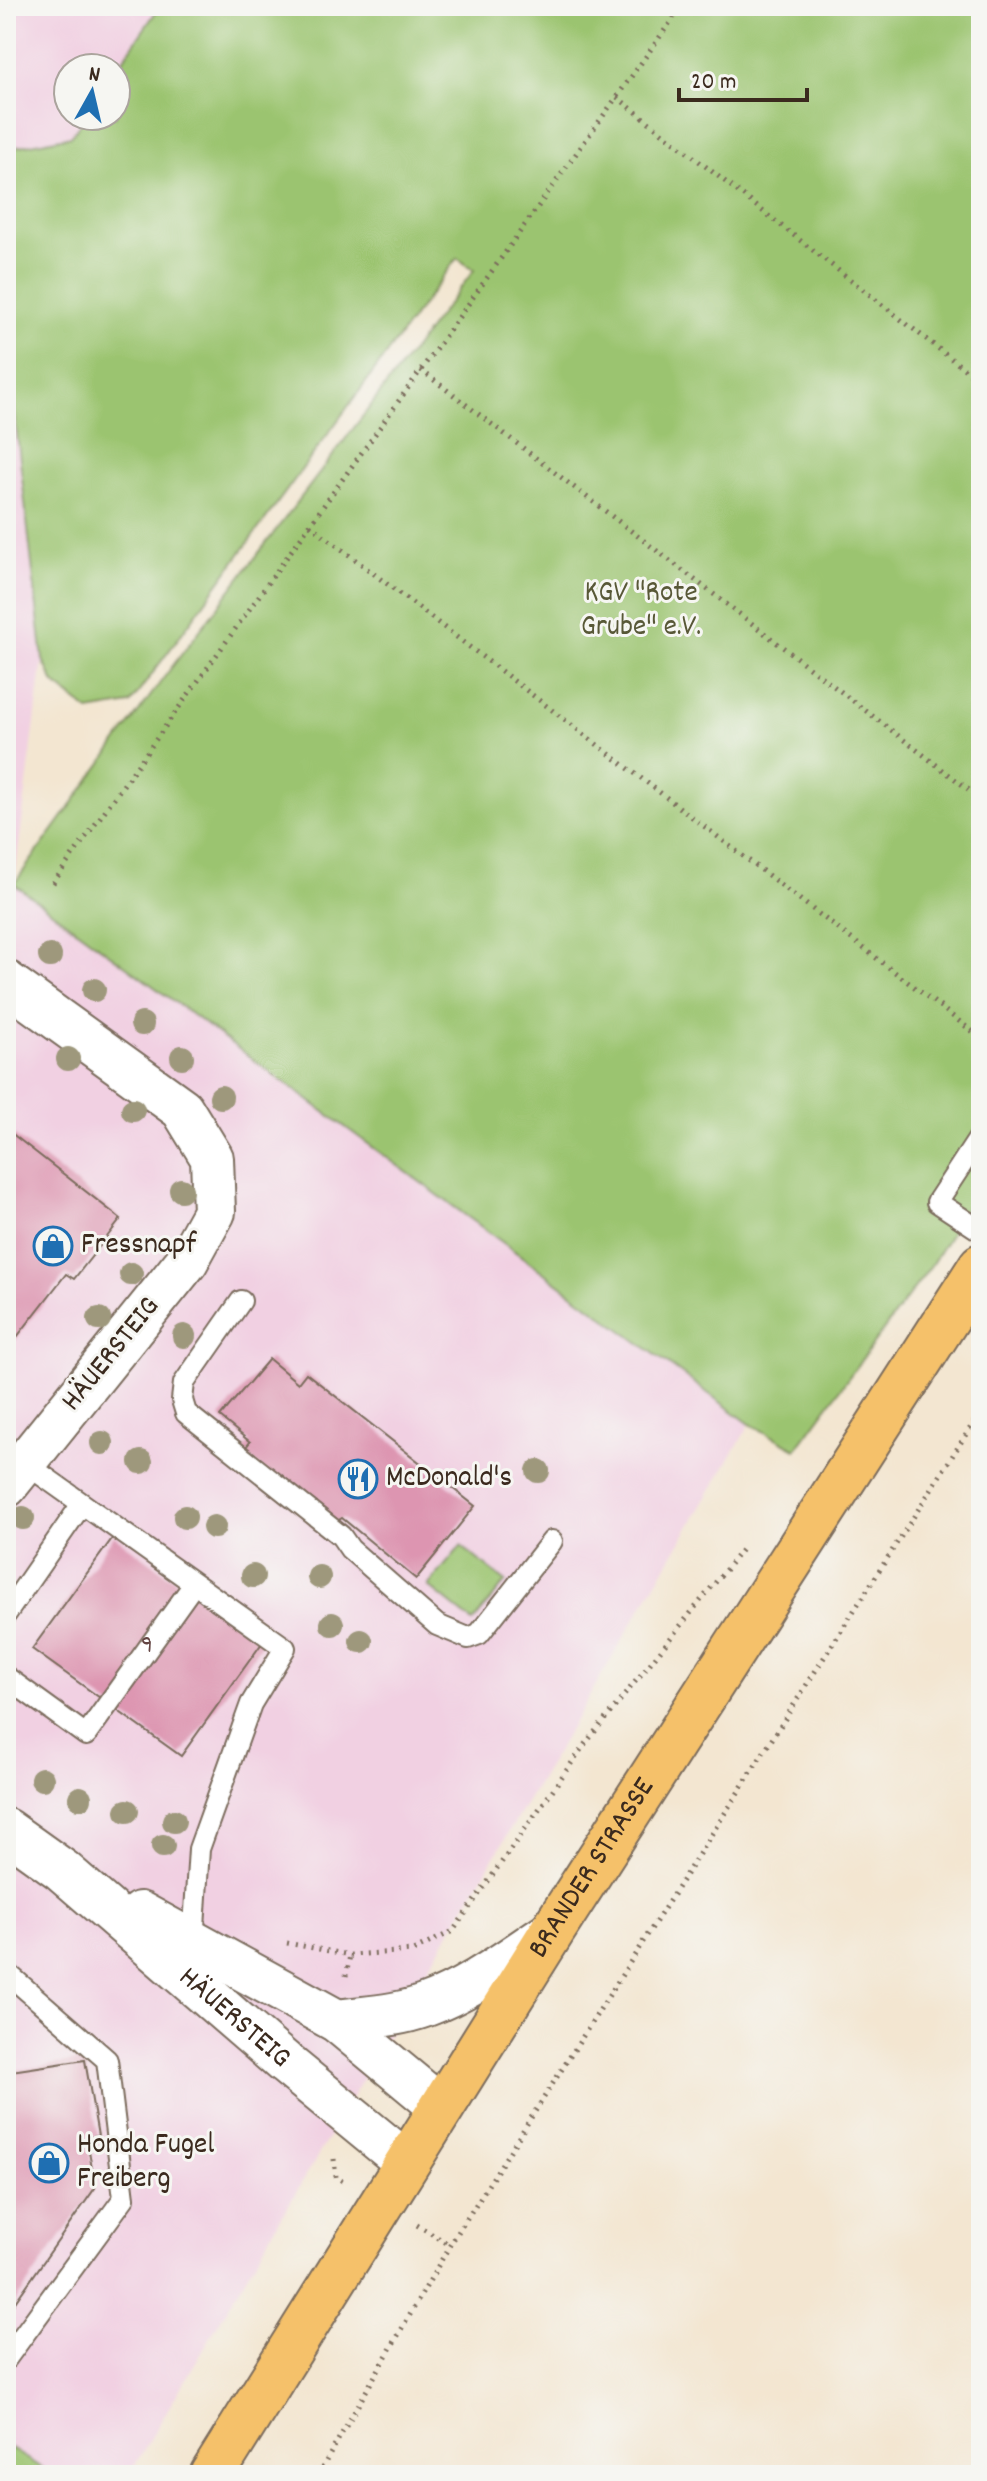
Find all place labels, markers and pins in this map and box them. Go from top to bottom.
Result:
shop icon: Fressnapf [32,1225,74,1267]
place label: Fressnapf [81,1225,198,1268]
restaurant icon: McDonald's [337,1458,379,1500]
place label: McDonald's [386,1458,512,1501]
place label: Honda Fugel Freiberg [77,2125,214,2202]
shop icon: Honda Fugel Freiberg [28,2142,70,2184]

